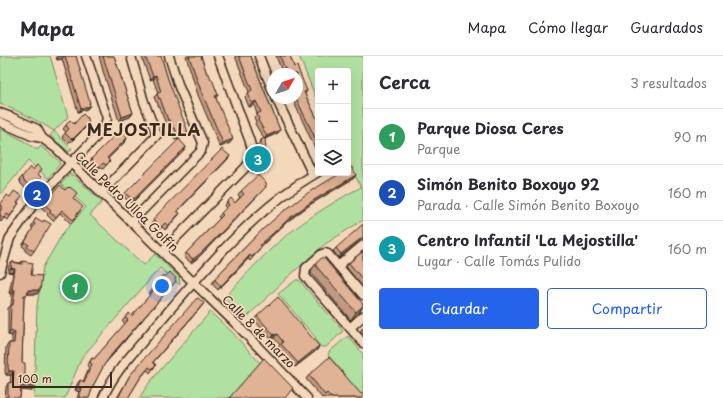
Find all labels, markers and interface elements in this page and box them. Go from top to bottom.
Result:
text: Mapa [20,14,75,42]
text: Mapa [468,17,506,38]
text: Cómo llegar [528,17,608,38]
text: Guardados [630,17,703,38]
north arrow [267,68,303,104]
map controls [315,68,351,176]
button: + [315,68,351,104]
text: Cerca [379,69,430,95]
text: 3 resultados [630,73,707,92]
button: − [315,104,351,140]
text: Parque Diosa Ceres [417,116,564,139]
district label: MEJOSTILLA [87,117,201,141]
text: 1 [389,127,395,146]
text: 90 m [674,127,707,146]
text: Parque [417,139,460,158]
button: layers [315,140,351,176]
pin: 3 [245,144,271,174]
street label: Calle Pedro Ulloa Golfín [71,147,183,255]
text: Simón Benito Boxoyo 92 [417,172,600,195]
pin: 2 [24,179,50,209]
text: 2 [387,183,397,202]
text: 160 m [668,183,707,202]
text: Parada · Calle Simón Benito Boxoyo [417,195,639,214]
text: Centro Infantil 'La Mejostilla' [417,228,638,251]
text: 3 [388,239,396,258]
text: 160 m [668,239,707,258]
text: Lugar · Calle Tomás Pulido [417,251,581,270]
pin: 1 [62,272,88,302]
your location [152,276,172,296]
button: Guardar [379,288,539,329]
button: Compartir [547,288,707,329]
street label: Calle 8 de marzo [218,290,300,372]
scale bar [12,370,112,389]
text: 100 m [18,370,52,387]

